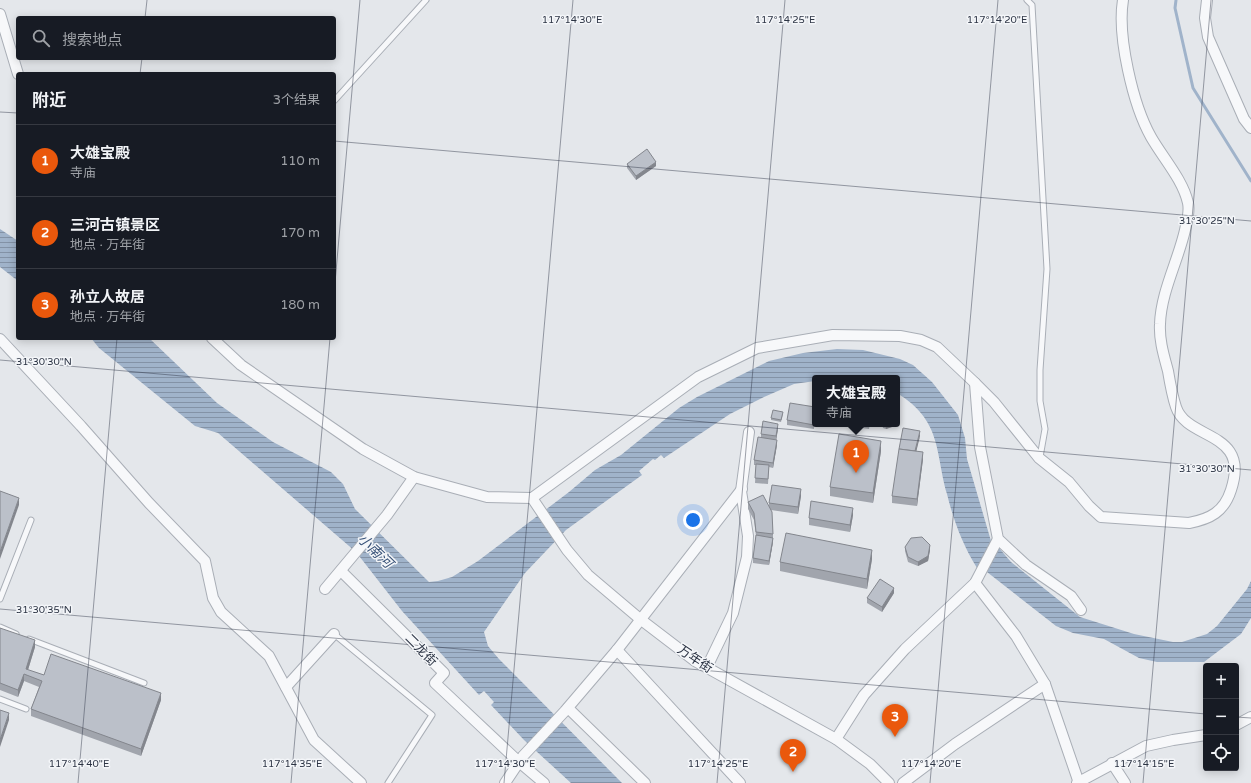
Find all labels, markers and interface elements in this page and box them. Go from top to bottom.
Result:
text: 117°14'30"E [542,14,602,26]
text: 117°14'25"E [755,14,815,26]
text: 117°14'20"E [967,14,1027,26]
search box [16,16,336,60]
icon: search [30,27,52,49]
text: 搜索地点 [62,31,122,49]
text: 附近 [32,90,66,111]
text: 3个结果 [273,92,320,108]
text: 大雄宝殿 [70,144,130,162]
text: 1 [41,153,49,169]
text: 110 m [280,153,320,169]
text: 寺庙 [70,165,96,181]
text: 31°30'25"N [1179,215,1235,227]
text: 三河古镇景区 [70,216,160,234]
text: 2 [41,225,49,241]
text: 170 m [280,225,320,241]
text: 地点 · 万年街 [70,237,145,253]
text: 孙立人故居 [70,288,145,306]
text: 3 [41,297,49,313]
text: 180 m [280,297,320,313]
text: 地点 · 万年街 [70,309,145,325]
text: 31°30'30"N [16,356,72,368]
popup [812,375,900,427]
text: 大雄宝殿 [826,384,886,402]
text: 寺庙 [826,405,852,421]
pin: 1 [843,440,869,473]
text: 31°30'30"N [1179,463,1235,475]
your location [683,510,703,530]
water label: 小南河 [354,530,398,574]
text: 31°30'35"N [16,604,72,616]
street label: 二龙街 [402,631,440,669]
street label: 万年街 [674,641,716,677]
map controls [1203,663,1239,771]
button: + [1203,663,1239,699]
button: − [1203,699,1239,735]
pin: 3 [882,704,908,737]
button: locate [1203,735,1239,771]
pin: 2 [780,739,806,772]
text: 117°14'40"E [49,758,109,770]
text: 117°14'35"E [262,758,322,770]
text: 117°14'30"E [475,758,535,770]
text: 117°14'25"E [688,758,748,770]
text: 117°14'20"E [901,758,961,770]
text: 117°14'15"E [1114,758,1174,770]

